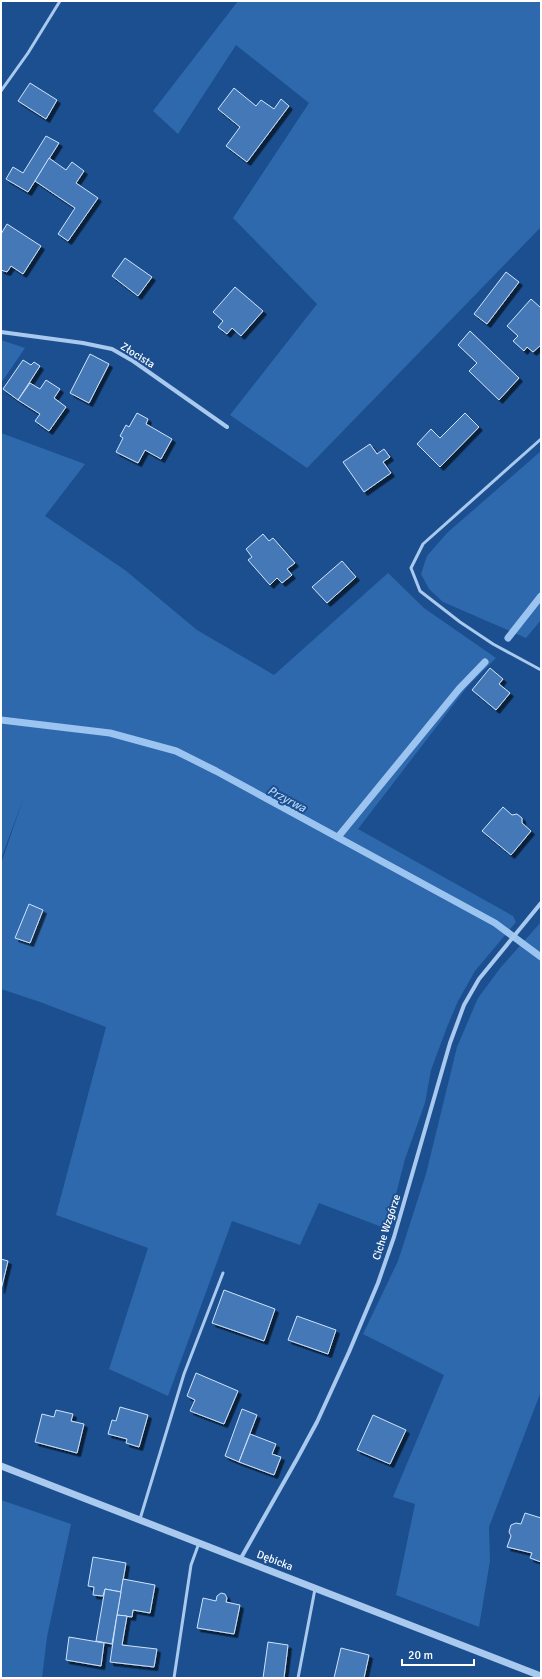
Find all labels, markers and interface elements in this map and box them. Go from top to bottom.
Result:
street label: Złocista [118,340,158,371]
water label: Przyrwa [265,783,309,816]
street label: Ciche Wzgórze [370,1193,403,1262]
street label: Dębicka [255,1548,295,1573]
scale bar [402,1641,474,1667]
text: 20 m [408,1648,433,1663]

